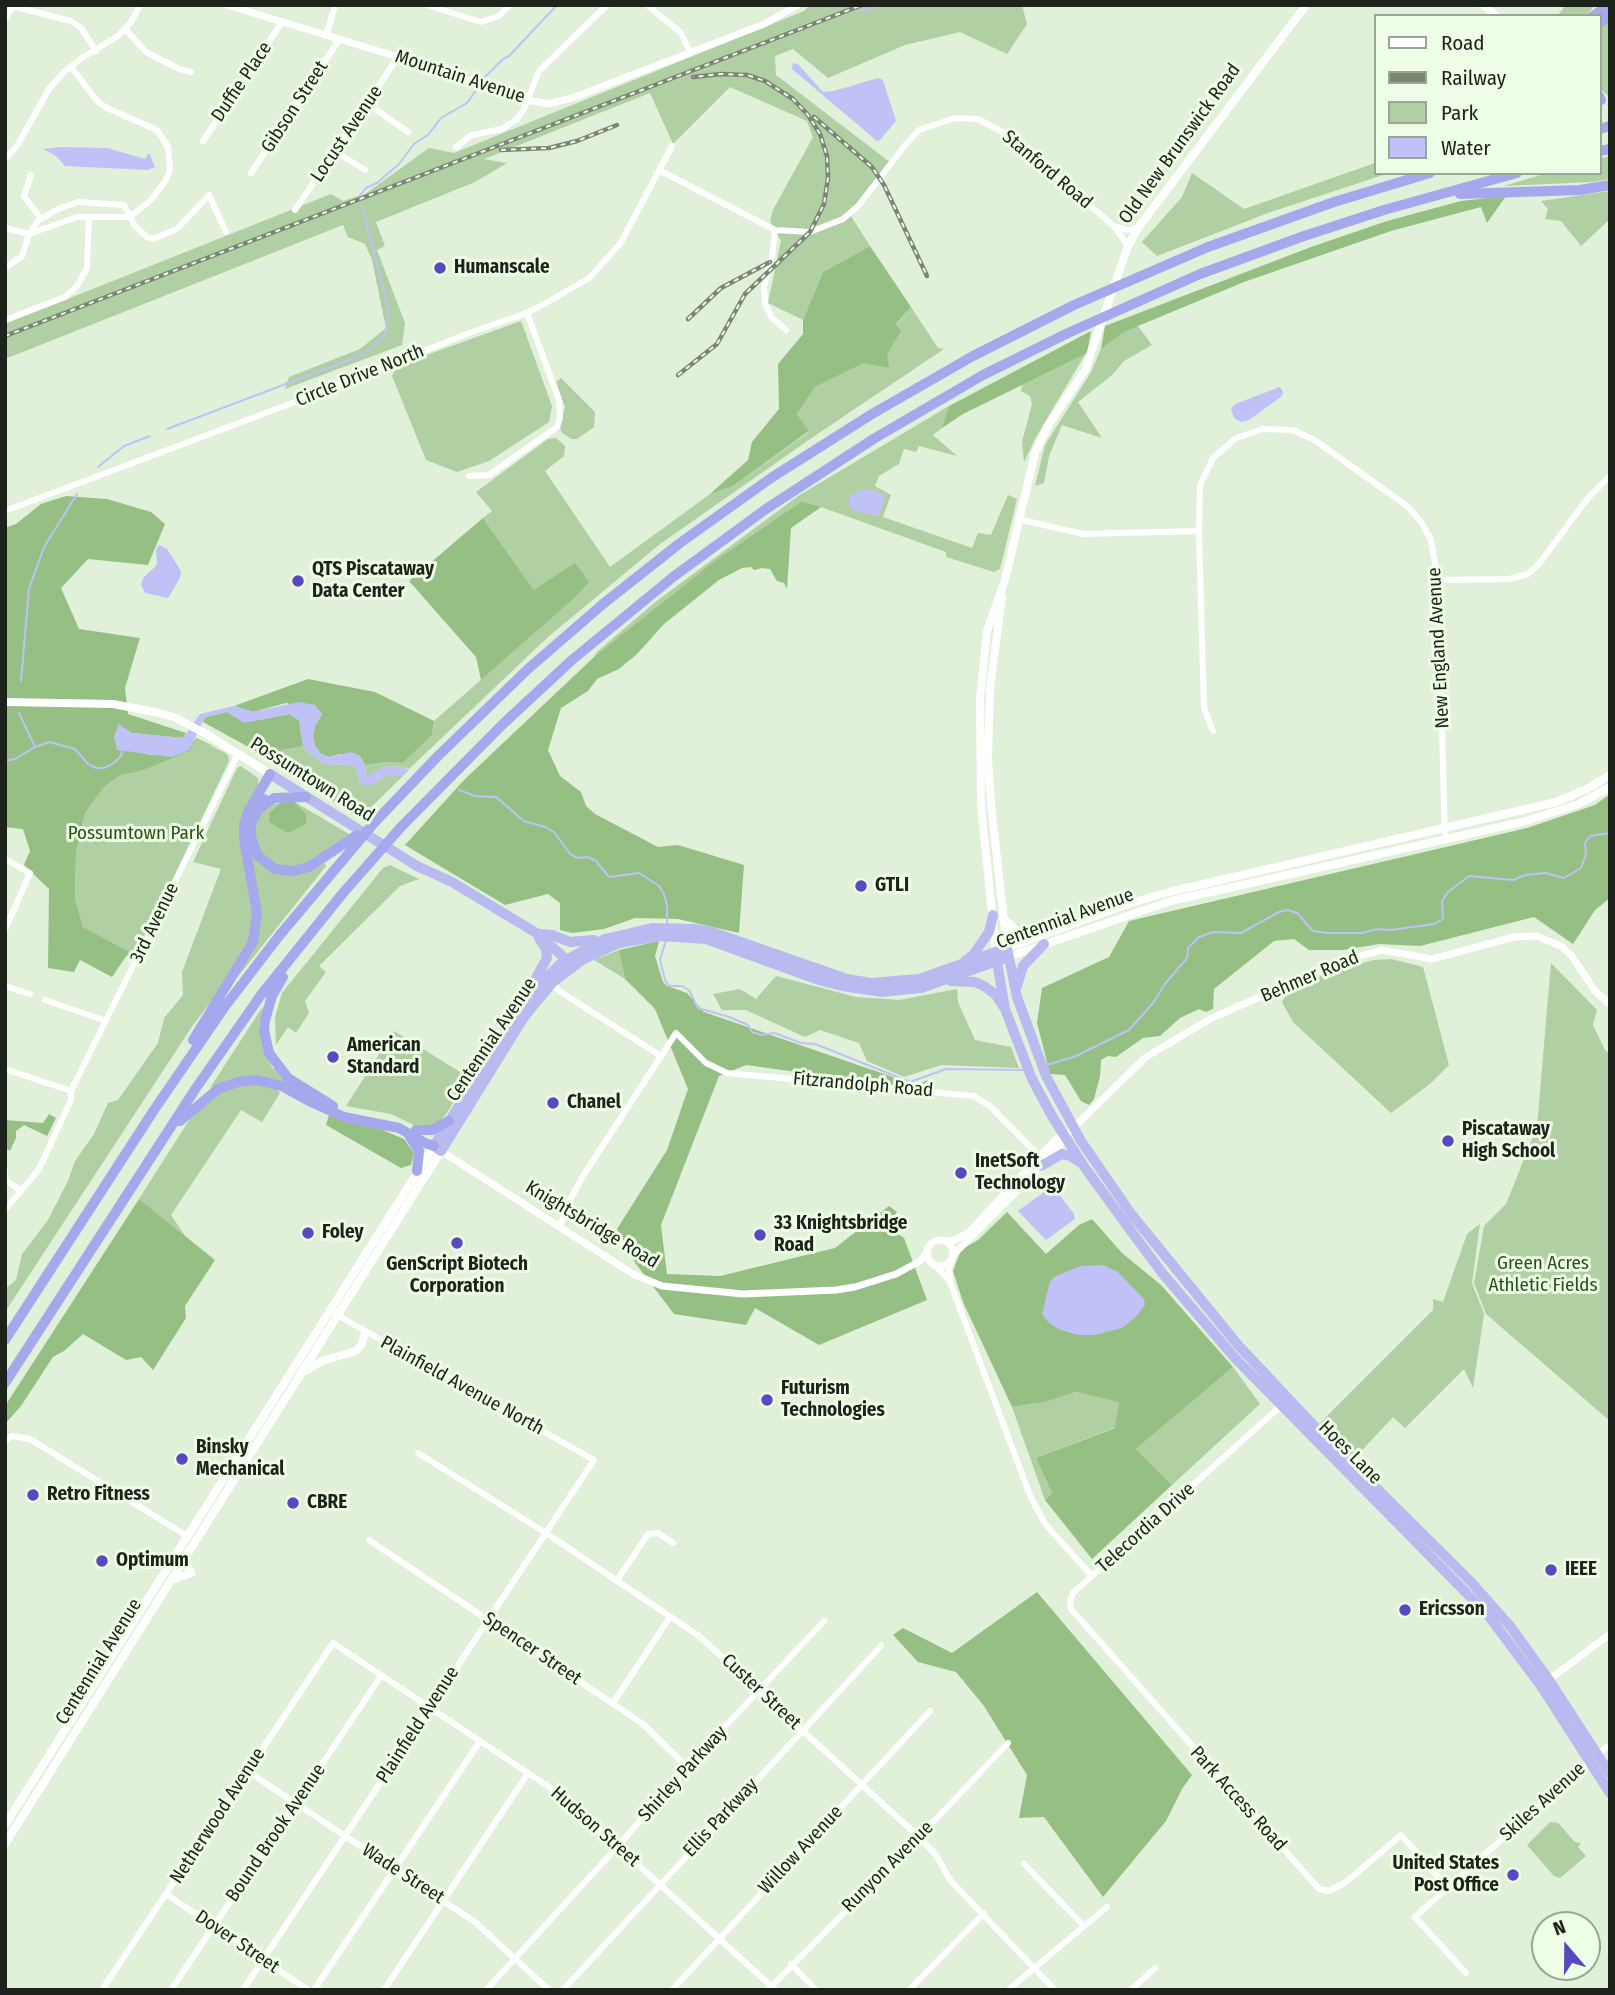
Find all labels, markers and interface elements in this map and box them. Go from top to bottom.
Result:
legend [1374,14,1601,175]
text: Road [1441,30,1485,56]
street label: Duffie Place [207,38,277,126]
street label: Mountain Avenue [392,45,528,109]
street label: Gibson Street [257,57,333,157]
street label: Old New Brunswick Road [1114,59,1246,229]
text: Railway [1441,65,1506,91]
street label: Locust Avenue [306,81,388,187]
text: Park [1441,100,1478,126]
street label: Stanford Road [997,126,1097,214]
text: Water [1441,135,1491,161]
place label: Humanscale [454,257,550,279]
marker: Humanscale [432,260,448,276]
street label: Circle Drive North [292,340,428,412]
place label: QTS Piscataway Data Center [312,559,434,603]
street label: New England Avenue [1423,567,1455,729]
marker: QTS Piscataway Data Center [290,573,306,589]
street label: Possumtown Road [246,733,378,827]
park label: Possumtown Park [68,823,204,845]
place label: GTLI [875,875,909,897]
marker: GTLI [853,878,869,894]
street label: 3rd Avenue [126,879,184,967]
street label: Centennial Avenue [993,884,1137,954]
street label: Behmer Road [1258,946,1362,1008]
street label: Centennial Avenue [442,974,542,1106]
place label: American Standard [347,1035,421,1079]
marker: American Standard [325,1049,341,1065]
street label: Fitzrandolph Road [792,1068,934,1102]
place label: Chanel [567,1092,621,1114]
marker: Chanel [545,1095,561,1111]
place label: Piscataway High School [1462,1119,1555,1163]
marker: Piscataway High School [1440,1133,1456,1149]
place label: InetSoft Technology [975,1151,1065,1195]
marker: InetSoft Technology [953,1165,969,1181]
street label: Knightsbridge Road [521,1176,663,1274]
place label: 33 Knightsbridge Road [774,1213,907,1257]
place label: Foley [322,1222,363,1244]
marker: Foley [300,1225,316,1241]
marker: 33 Knightsbridge Road [752,1227,768,1243]
marker: GenScript Biotech Corporation [449,1235,465,1251]
park label: Green Acres Athletic Fields [1488,1253,1598,1297]
place label: GenScript Biotech Corporation [386,1254,528,1298]
street label: Plainfield Avenue North [376,1332,548,1440]
place label: Futurism Technologies [781,1378,885,1422]
marker: Futurism Technologies [759,1392,775,1408]
street label: Hoes Lane [1313,1416,1387,1490]
place label: Binsky Mechanical [196,1437,284,1481]
marker: Binsky Mechanical [174,1451,190,1467]
street label: Telecordia Drive [1092,1478,1200,1578]
place label: Retro Fitness [47,1484,150,1506]
marker: Retro Fitness [25,1487,41,1503]
place label: CBRE [307,1492,347,1514]
marker: CBRE [285,1495,301,1511]
place label: Optimum [116,1550,189,1572]
marker: Optimum [94,1553,110,1569]
place label: IEEE [1565,1559,1597,1581]
marker: IEEE [1543,1562,1559,1578]
street label: Centennial Avenue [51,1595,147,1729]
place label: Ericsson [1419,1599,1485,1621]
marker: Ericsson [1397,1602,1413,1618]
street label: Spencer Street [478,1608,586,1690]
street label: Custer Street [716,1649,806,1735]
street label: Plainfield Avenue [372,1662,464,1788]
street label: Shirley Parkway [634,1721,732,1827]
street label: Park Access Road [1185,1742,1291,1856]
street label: Netherwood Avenue [166,1744,270,1888]
street label: Skiles Avenue [1496,1758,1590,1846]
street label: Bound Brook Avenue [221,1760,331,1906]
street label: Ellis Parkway [679,1774,763,1862]
street label: Hudson Street [546,1782,644,1872]
street label: Willow Avenue [754,1801,848,1899]
street label: Runyon Avenue [837,1816,939,1918]
street label: Wade Street [357,1839,449,1909]
place label: United States Post Office [1393,1853,1499,1897]
marker: United States Post Office [1505,1867,1521,1883]
street label: Dover Street [191,1906,283,1978]
north arrow [1531,1911,1601,1981]
text: N [1550,1915,1569,1940]

